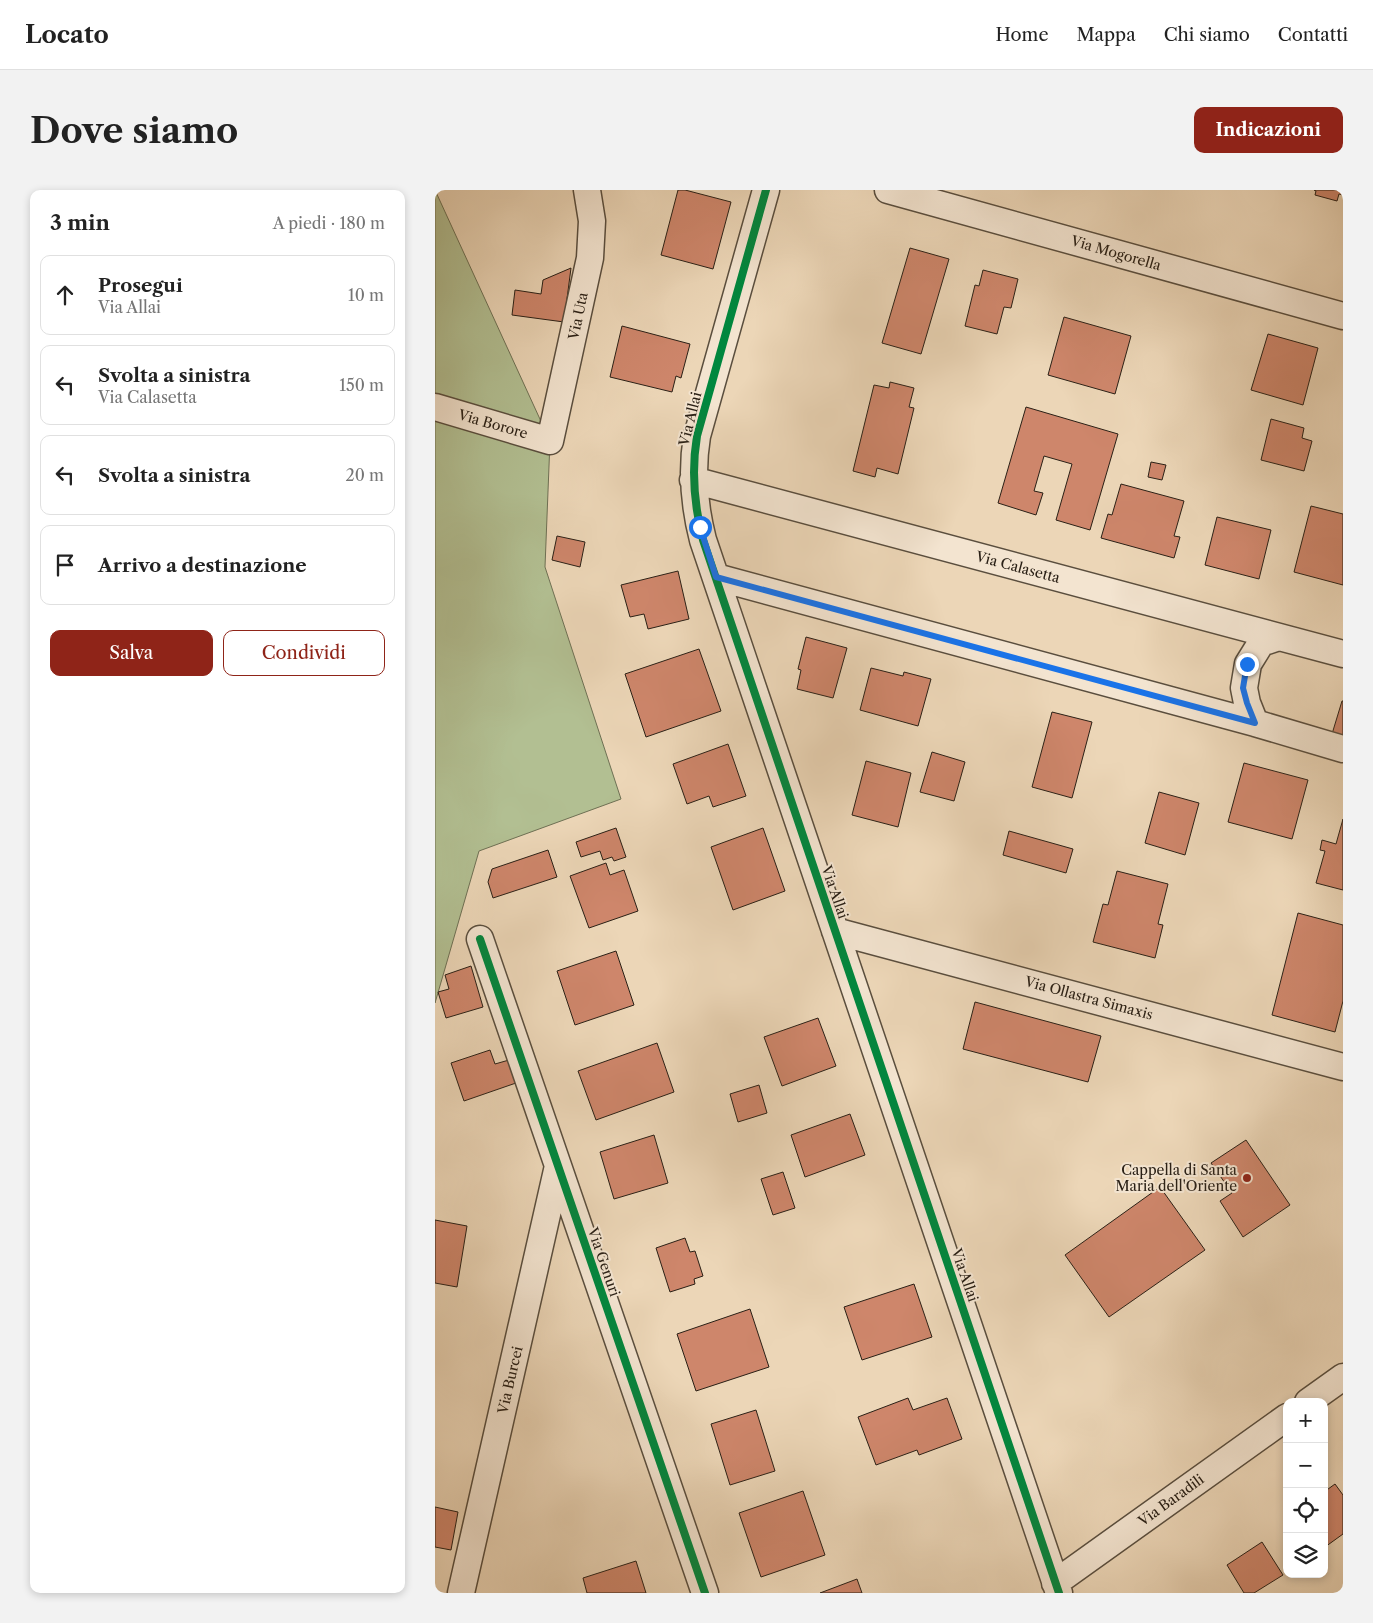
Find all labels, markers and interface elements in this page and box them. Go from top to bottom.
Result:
text: Locato [25,20,109,49]
text: Home [996,24,1048,46]
text: Mappa [1076,24,1136,46]
text: Chi siamo [1164,24,1250,46]
text: Contatti [1278,24,1348,46]
button: Indicazioni [1194,107,1343,153]
text: Dove siamo [30,109,238,152]
text: 3 min [50,210,110,235]
text: A piedi · 180 m [273,213,385,233]
street label: Via Mogorella [1068,231,1164,275]
text: Prosegui [98,274,183,297]
icon: ahead [51,281,79,309]
text: 10 m [348,285,384,305]
street label: Via Uta [564,290,592,342]
text: Via Allai [98,297,161,317]
text: Svolta a sinistra [98,364,251,387]
icon: left [51,371,79,399]
text: 150 m [339,375,384,395]
text: Via Calasetta [98,387,197,407]
street label: Via Allai [674,390,705,449]
street label: Via Borore [455,405,530,443]
icon: left [51,461,79,489]
text: Svolta a sinistra [98,464,251,487]
text: 20 m [345,465,384,485]
route start [689,516,712,539]
street label: Via Calasetta [973,547,1063,587]
icon: arrive [51,551,79,579]
text: Arrivo a destinazione [98,554,307,577]
button: Salva [50,630,213,676]
button: Condividi [223,630,385,676]
route end [1236,653,1259,676]
street label: Via Allai [817,862,852,921]
street label: Via Ollastra Simaxis [1022,972,1155,1024]
place label: Cappella di Santa Maria dell'Oriente [1116,1161,1238,1195]
marker: Cappella di Santa Maria dell'Oriente [1241,1172,1253,1184]
street label: Via Genuri [583,1224,624,1299]
street label: Via Allai [947,1245,982,1304]
street label: Via Burcei [493,1344,527,1417]
map controls [1283,1398,1328,1578]
button: + [1283,1398,1328,1443]
button: − [1283,1443,1328,1488]
street label: Via Baradili [1134,1470,1207,1530]
button: locate [1283,1488,1328,1533]
button: layers [1283,1533,1328,1578]

